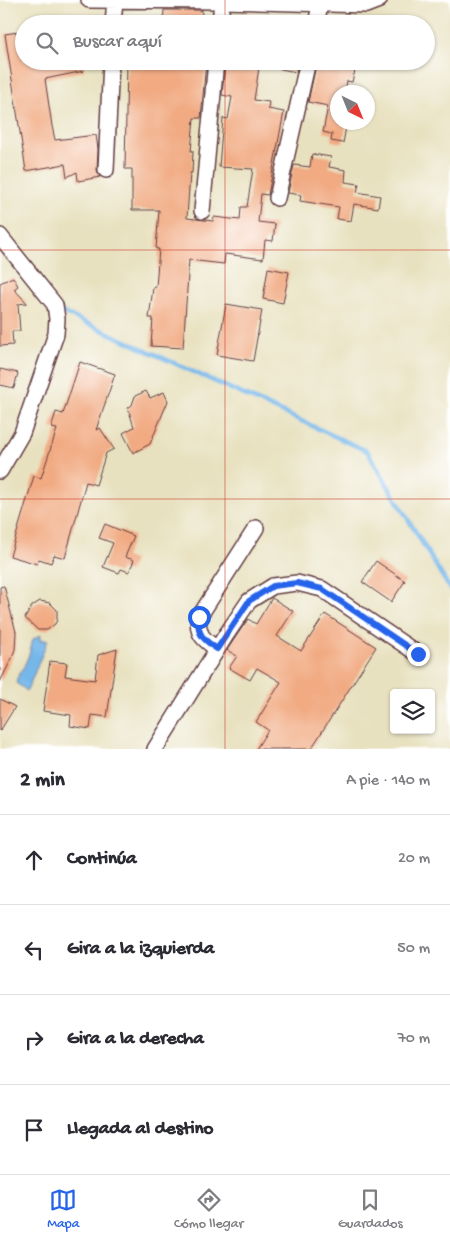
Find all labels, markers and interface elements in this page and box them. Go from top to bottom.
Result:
search box [15,15,435,70]
icon: search [33,29,61,57]
text: Buscar aquí [73,31,162,54]
north arrow [330,85,375,130]
route start [188,606,211,629]
route end [407,643,430,666]
map controls [390,689,435,734]
button: layers [390,689,435,734]
text: 2 min [20,769,65,794]
text: A pie · 140 m [346,772,430,791]
icon: ahead [20,846,48,874]
text: Continúa [67,848,137,871]
text: 20 m [398,850,430,869]
icon: left [20,936,48,964]
text: Gira a la izquierda [67,938,214,961]
text: 50 m [397,940,430,959]
icon: right [20,1026,48,1054]
text: Gira a la derecha [67,1028,204,1051]
text: 70 m [397,1030,430,1049]
icon: arrive [20,1116,48,1144]
text: Llegada al destino [67,1118,213,1141]
tab: Mapa [47,1186,79,1233]
tab: Cómo llegar [174,1186,243,1233]
tab: Guardados [338,1186,403,1233]

